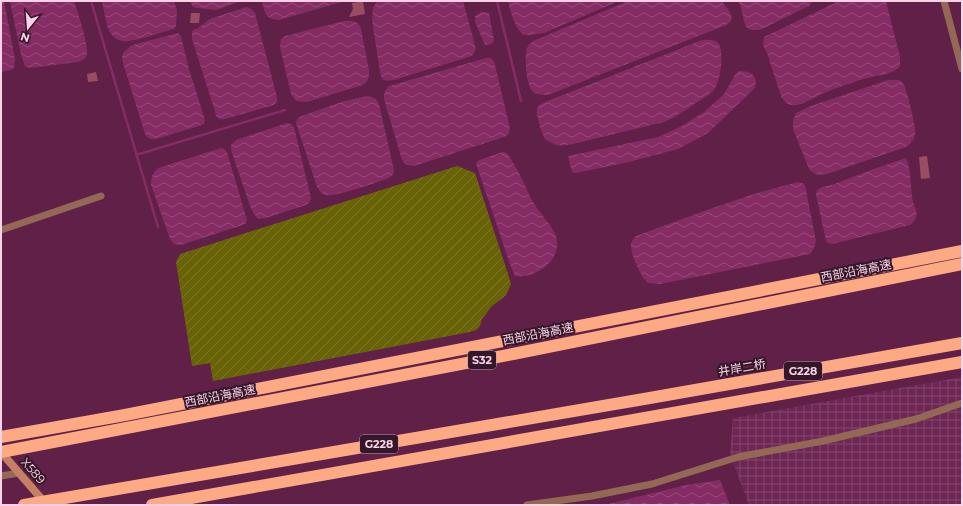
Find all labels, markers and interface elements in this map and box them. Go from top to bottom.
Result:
north arrow [8,8,48,48]
text: N [19,30,31,46]
street label: 西部沿海高速 [819,256,893,285]
street label: 西部沿海高速 [501,319,575,348]
road number: S32 [468,351,496,369]
street label: 井岸二桥 [717,356,767,379]
road number: G228 [784,362,822,380]
street label: 西部沿海高速 [183,381,257,410]
road number: G228 [360,435,398,453]
street label: X589 [18,455,49,487]

